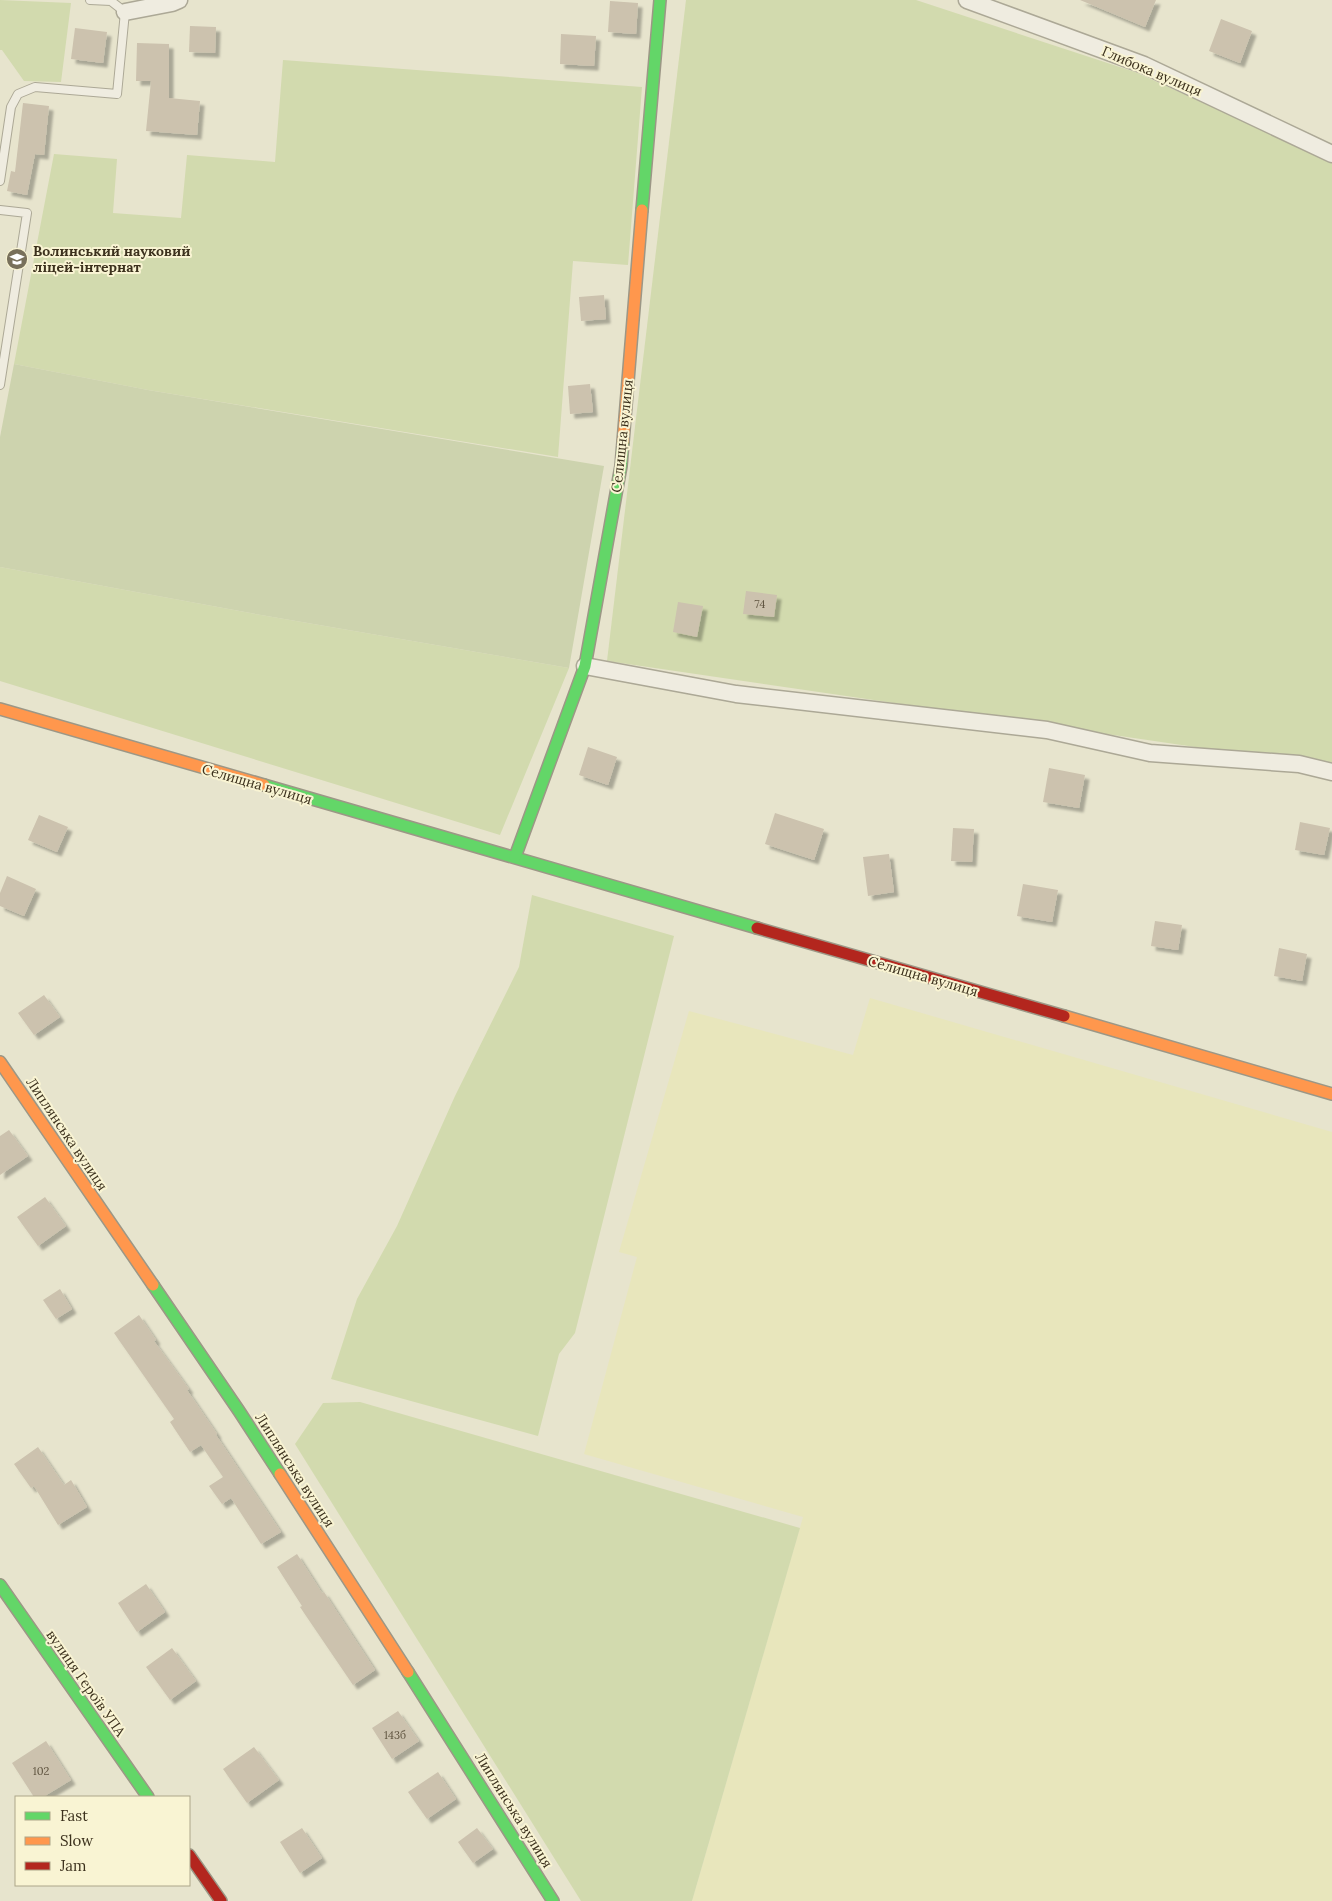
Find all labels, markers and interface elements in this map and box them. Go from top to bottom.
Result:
street label: Глибока вулиця [1099,42,1205,100]
place label: Волинський науковий ліцей-інтернат [33,242,190,276]
school or university icon: Волинський науковий ліцей-інтернат [5,247,29,271]
street label: Селищна вулиця [607,378,637,494]
house number: 74 [755,597,765,611]
street label: Селищна вулиця [200,760,314,808]
street label: Селищна вулиця [866,952,980,1000]
street label: Липлянська вулиця [22,1074,112,1194]
street label: Липлянська вулиця [251,1409,339,1531]
street label: вулиця Героїв УПА [42,1626,130,1740]
house number: 143б [384,1728,406,1742]
street label: Липлянська вулиця [471,1749,557,1871]
house number: 102 [33,1764,49,1778]
legend [15,1796,190,1886]
text: Fast [60,1806,88,1825]
text: Slow [60,1831,93,1850]
text: Jam [59,1856,87,1875]

